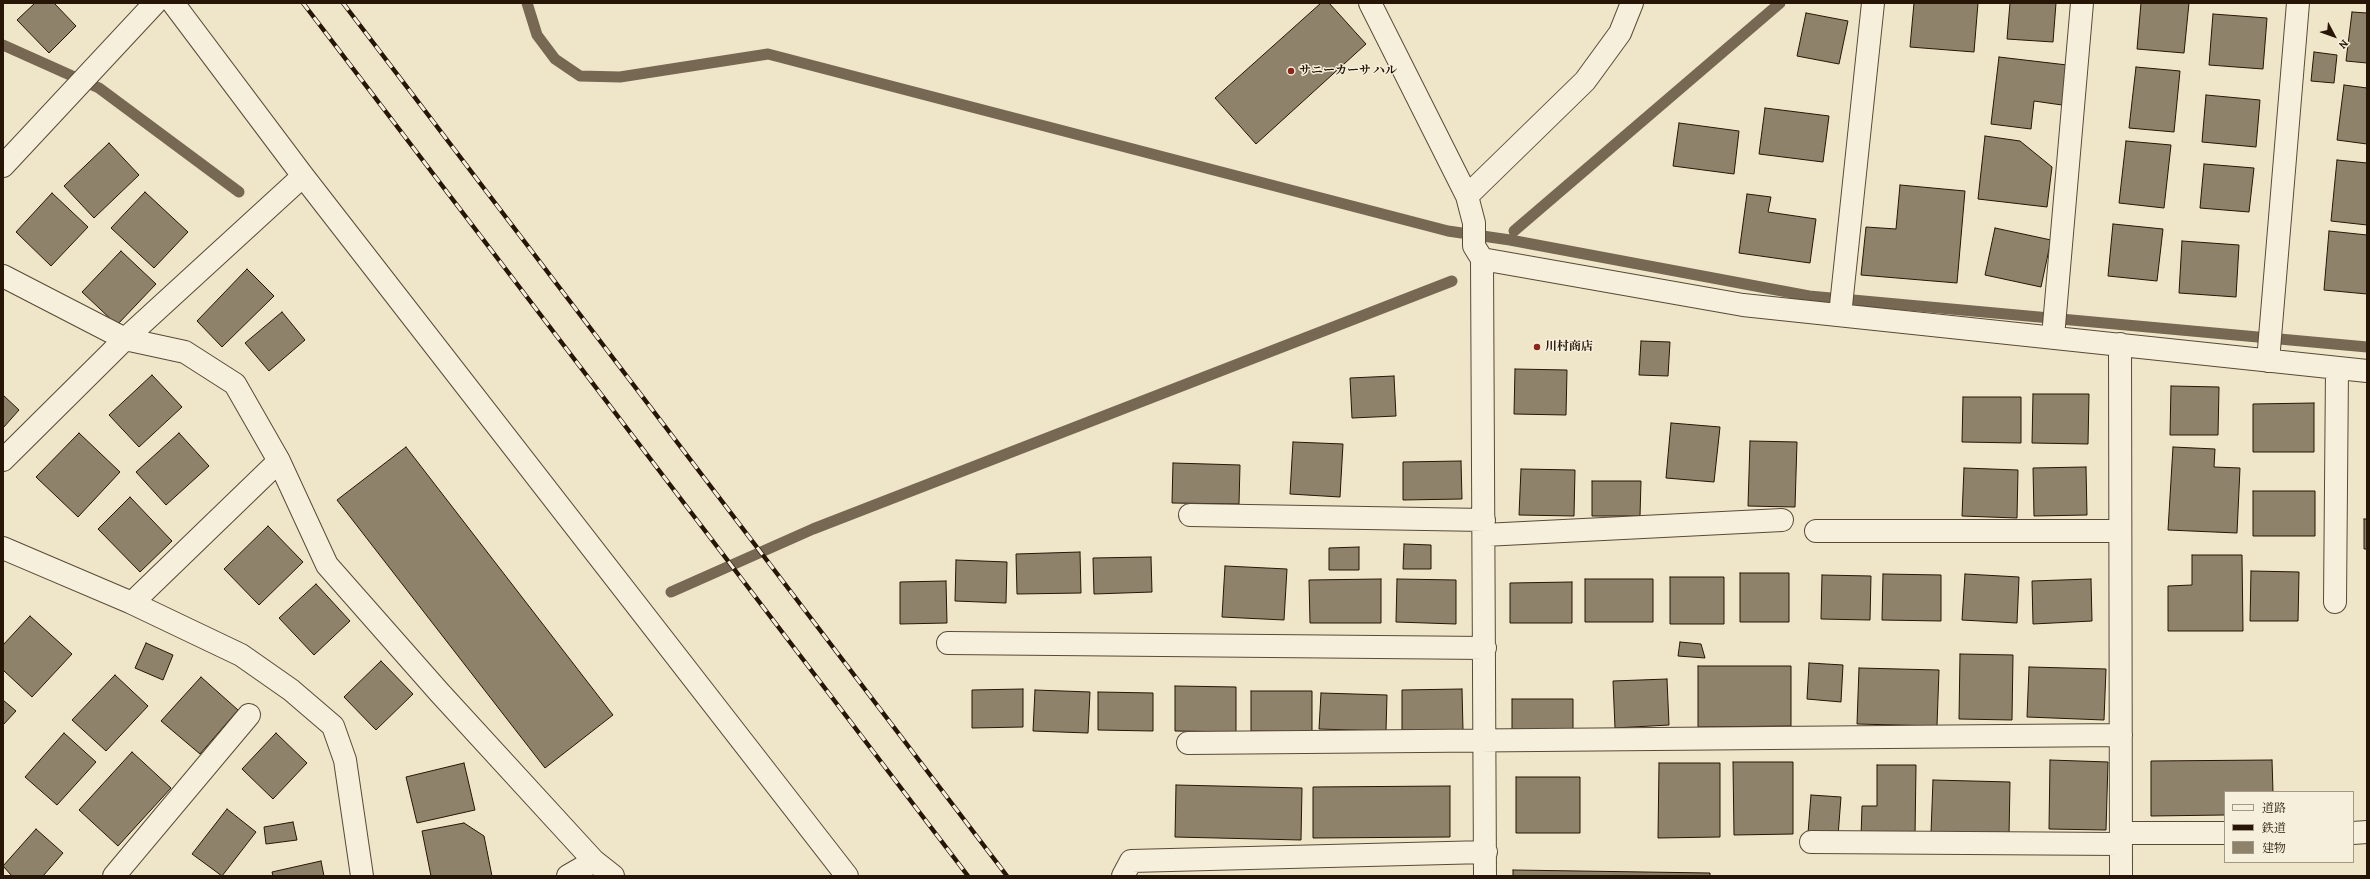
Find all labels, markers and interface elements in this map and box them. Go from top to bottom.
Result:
north arrow [2314,16,2354,56]
text: N [2335,36,2352,52]
place label: サニーカーサ ハル [1299,64,1397,78]
marker: サニーカーサ ハル [1286,66,1296,76]
place label: 川村商店 [1545,340,1593,354]
marker: 川村商店 [1532,342,1542,352]
legend [2224,791,2354,863]
text: 道路 [2262,800,2286,816]
text: 鉄道 [2262,820,2286,836]
text: 建物 [2262,840,2286,856]

